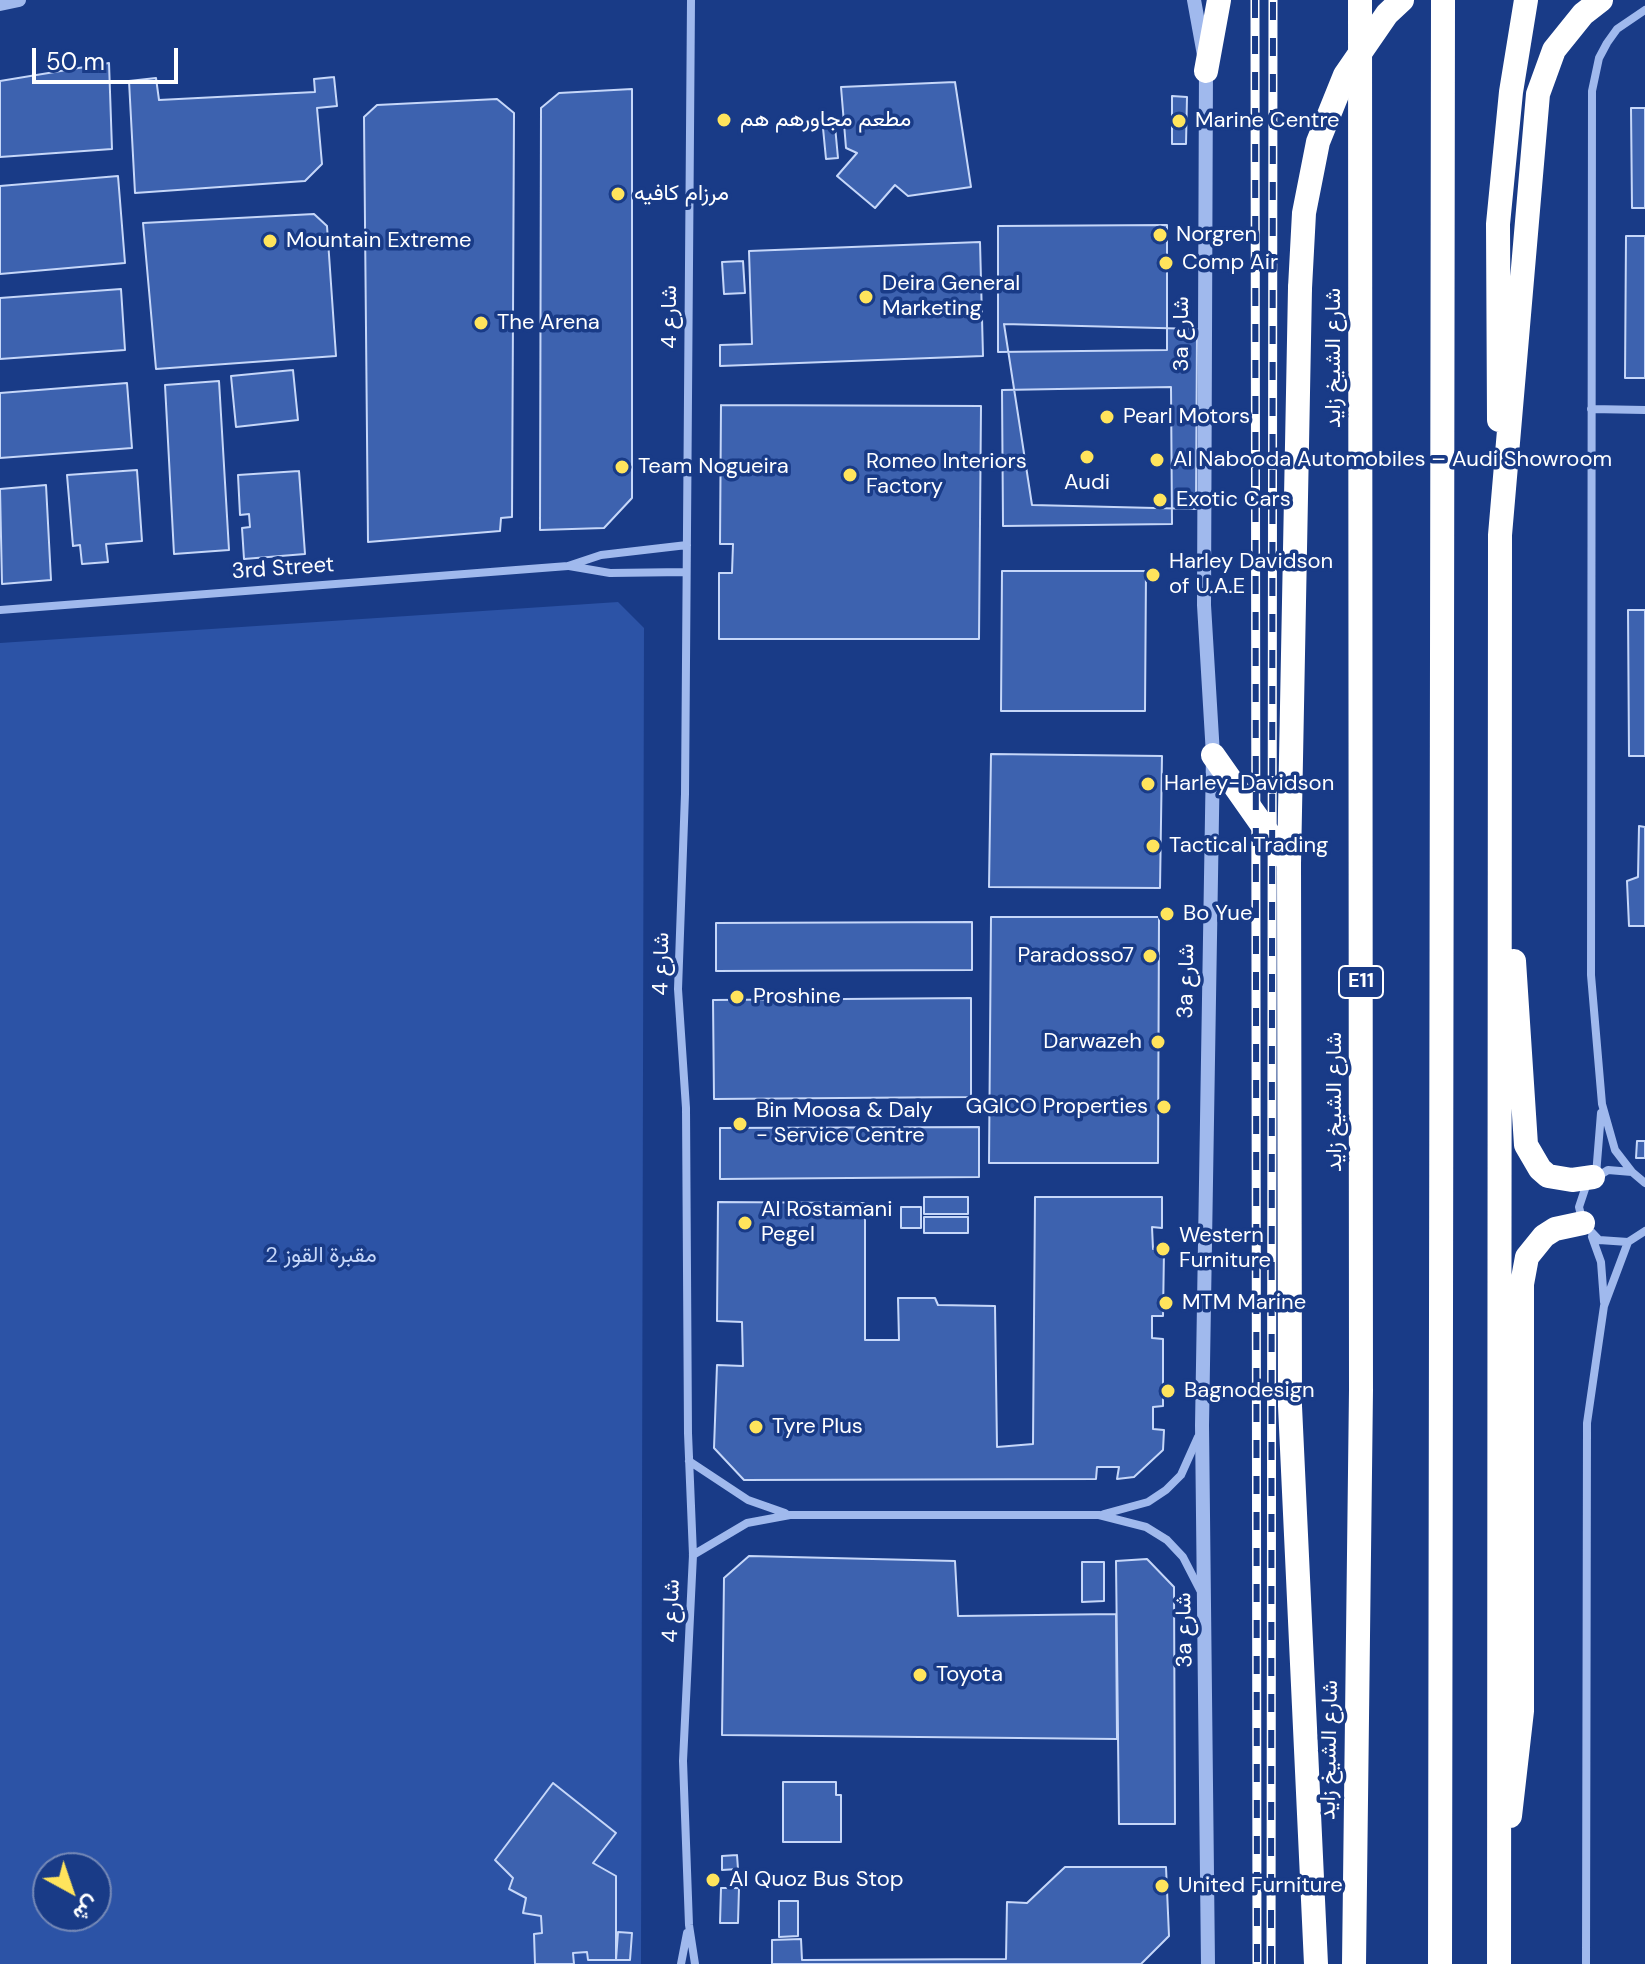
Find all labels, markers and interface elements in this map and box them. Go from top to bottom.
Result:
scale bar [36,32,182,82]
text: 50 m [46,46,105,77]
place label: مطعم مجاورهم هم [740,107,911,133]
place label: Marine Centre [1195,108,1340,134]
marker: مطعم مجاورهم هم [715,111,733,129]
marker: Marine Centre [1170,112,1188,130]
place label: مرزام كافيه [634,181,729,207]
marker: مرزام كافيه [609,185,627,203]
place label: Norgren [1176,222,1257,248]
marker: Norgren [1151,226,1169,244]
place label: Mountain Extreme [286,228,471,254]
marker: Mountain Extreme [261,232,279,250]
place label: Comp Air [1182,250,1278,276]
marker: Comp Air [1157,254,1175,272]
place label: Deira General Marketing [882,271,1020,322]
street label: شارع 4 [657,285,683,349]
marker: Deira General Marketing [857,288,875,306]
street label: شارع الشيخ زايد [1321,288,1347,428]
street label: 3a شارع [1169,296,1195,372]
place label: The Arena [497,310,600,336]
marker: The Arena [472,314,490,332]
place label: Pearl Motors [1123,404,1250,430]
marker: Pearl Motors [1098,408,1116,426]
place label: Al Nabooda Automobiles – Audi Showroom [1173,447,1612,473]
marker: Audi [1078,448,1096,466]
place label: Romeo Interiors Factory [866,449,1027,500]
marker: Al Nabooda Automobiles – Audi Showroom [1148,451,1166,469]
place label: Team Nogueira [638,454,789,480]
marker: Team Nogueira [613,458,631,476]
marker: Romeo Interiors Factory [841,466,859,484]
place label: Audi [1064,470,1110,496]
place label: Exotic Cars [1176,487,1291,513]
marker: Exotic Cars [1151,491,1169,509]
place label: Harley Davidson of U.A.E [1169,549,1333,600]
street label: 3rd Street [231,552,335,586]
marker: Harley Davidson of U.A.E [1144,566,1162,584]
place label: Harley-Davidson [1164,771,1334,797]
marker: Harley-Davidson [1139,775,1157,793]
place label: Tactical Trading [1169,833,1328,859]
marker: Tactical Trading [1144,837,1162,855]
place label: Bo Yue [1183,901,1252,927]
marker: Bo Yue [1158,905,1176,923]
street label: شارع 4 [648,932,676,996]
place label: Paradosso7 [1017,943,1134,969]
street label: 3a شارع [1173,943,1201,1019]
marker: Paradosso7 [1141,947,1159,965]
road number: E11 [1339,966,1383,998]
place label: Proshine [753,984,841,1010]
marker: Proshine [728,988,746,1006]
place label: Darwazeh [1043,1029,1142,1055]
street label: شارع الشيخ زايد [1322,1032,1348,1172]
marker: Darwazeh [1149,1033,1167,1051]
place label: GGICO Properties [965,1094,1148,1120]
place label: Bin Moosa & Daly - Service Centre [756,1098,933,1150]
marker: GGICO Properties [1155,1098,1173,1116]
marker: Bin Moosa & Daly - Service Centre [731,1115,749,1133]
place label: Al Rostamani Pegel [761,1197,892,1248]
marker: Al Rostamani Pegel [736,1214,754,1232]
place label: Western Furniture [1179,1223,1271,1274]
marker: Western Furniture [1154,1240,1172,1258]
park label: مقبرة القوز 2 [265,1243,377,1269]
place label: MTM Marine [1182,1290,1306,1316]
marker: MTM Marine [1157,1294,1175,1312]
place label: Bagnodesign [1184,1378,1315,1404]
marker: Bagnodesign [1159,1382,1177,1400]
place label: Tyre Plus [772,1414,863,1440]
marker: Tyre Plus [747,1418,765,1436]
street label: شارع 4 [658,1579,686,1643]
street label: 3a شارع [1171,1592,1199,1668]
place label: Toyota [936,1662,1003,1688]
marker: Toyota [911,1666,929,1684]
street label: شارع الشيخ زايد [1316,1680,1344,1820]
north arrow [32,1852,112,1932]
place label: Al Quoz Bus Stop [729,1867,904,1893]
marker: Al Quoz Bus Stop [704,1871,722,1889]
place label: United Furniture [1178,1873,1343,1899]
marker: United Furniture [1153,1877,1171,1895]
text: ش [67,1890,106,1929]

